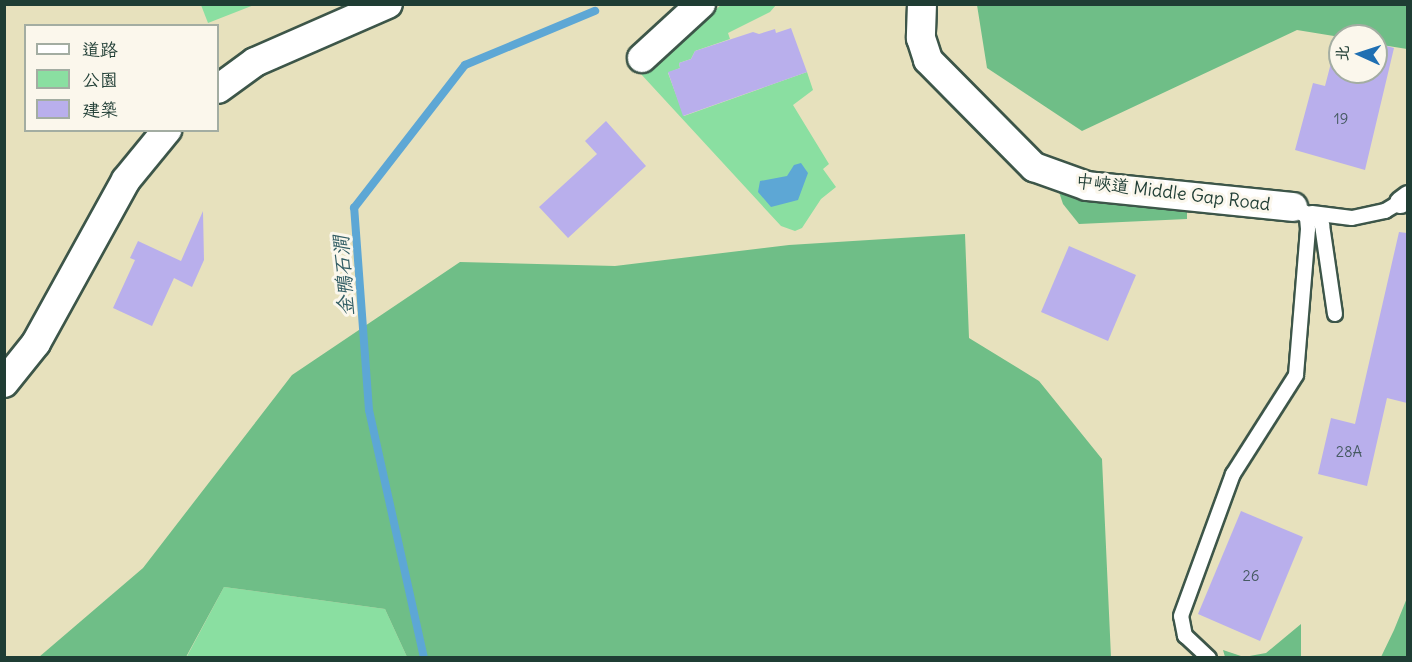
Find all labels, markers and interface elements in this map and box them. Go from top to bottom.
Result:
legend [24,24,219,132]
north arrow [1328,24,1388,84]
text: 道路 [82,38,118,61]
text: 北 [1332,45,1352,62]
text: 公園 [82,68,118,91]
text: 建築 [82,98,118,121]
house number: 19 [1334,110,1348,128]
street label: 中峽道 Middle Gap Road [1074,170,1272,216]
water label: 金鴨石澗 [328,235,358,317]
house number: 28A [1336,443,1362,461]
house number: 26 [1243,567,1259,585]

